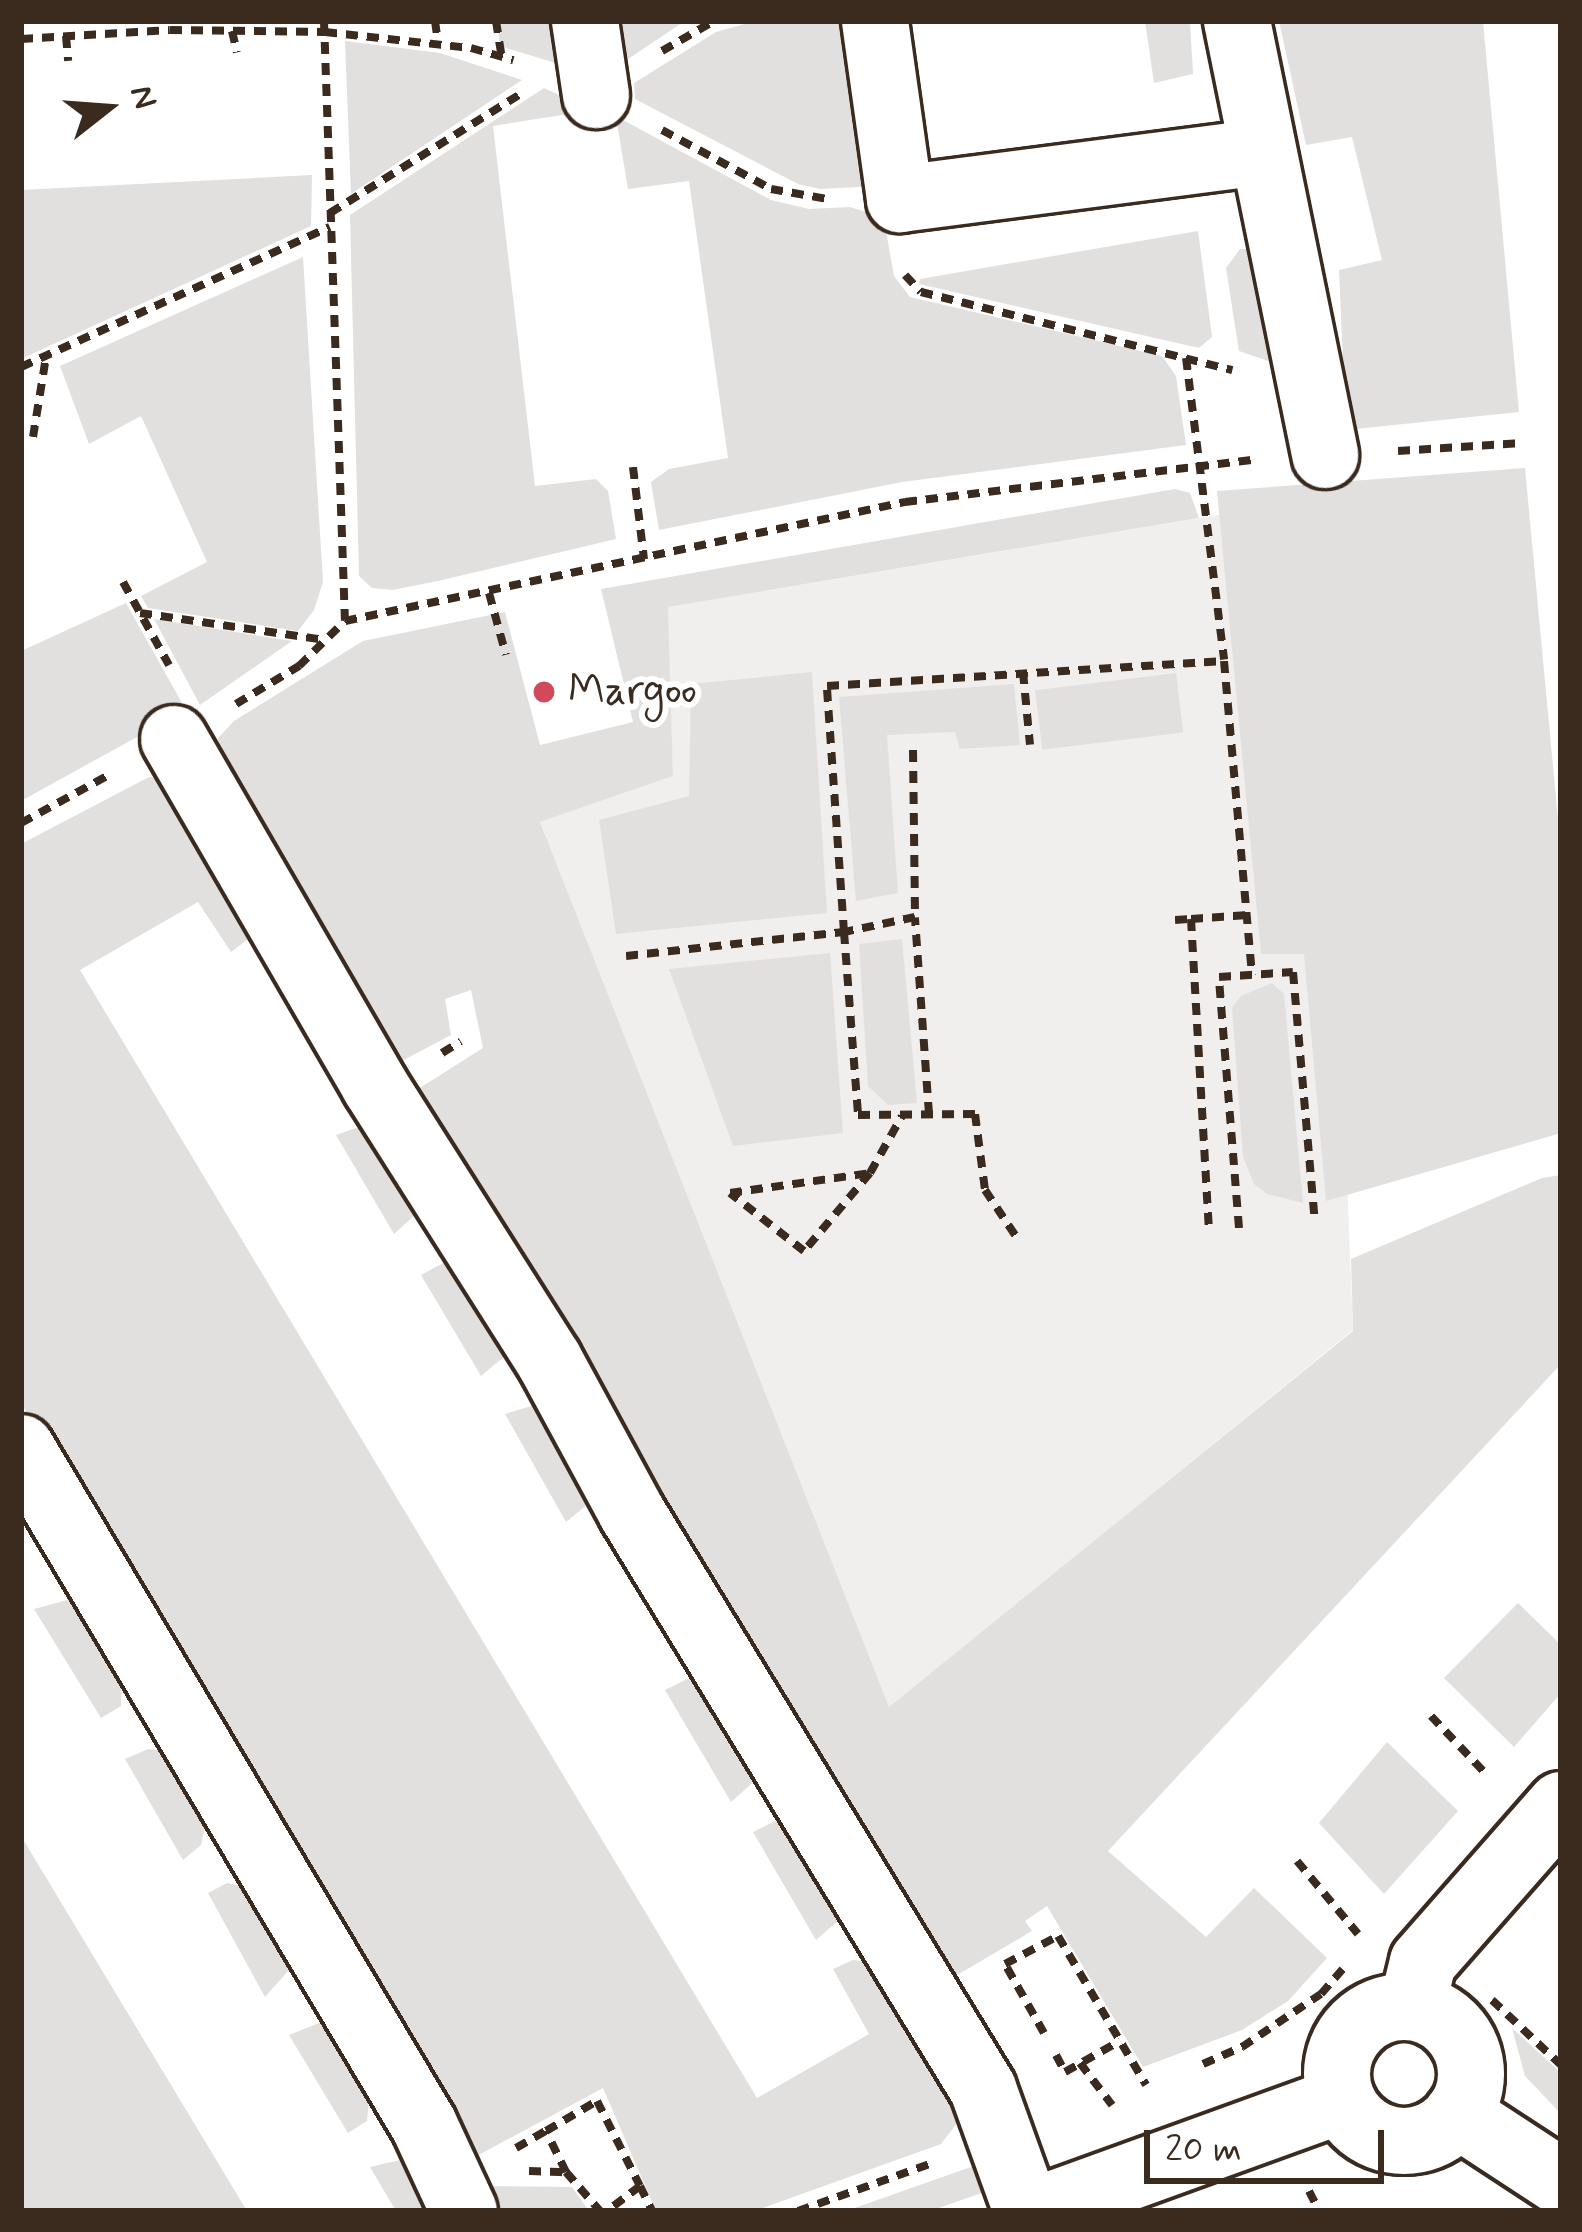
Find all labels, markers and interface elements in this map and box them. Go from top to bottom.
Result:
north arrow [48,48,168,168]
text: N [118,81,167,114]
place label: Margoo [568,667,697,717]
marker: Margoo [531,679,557,705]
scale bar [1150,2106,1390,2180]
text: 20 m [1165,2127,1242,2174]

